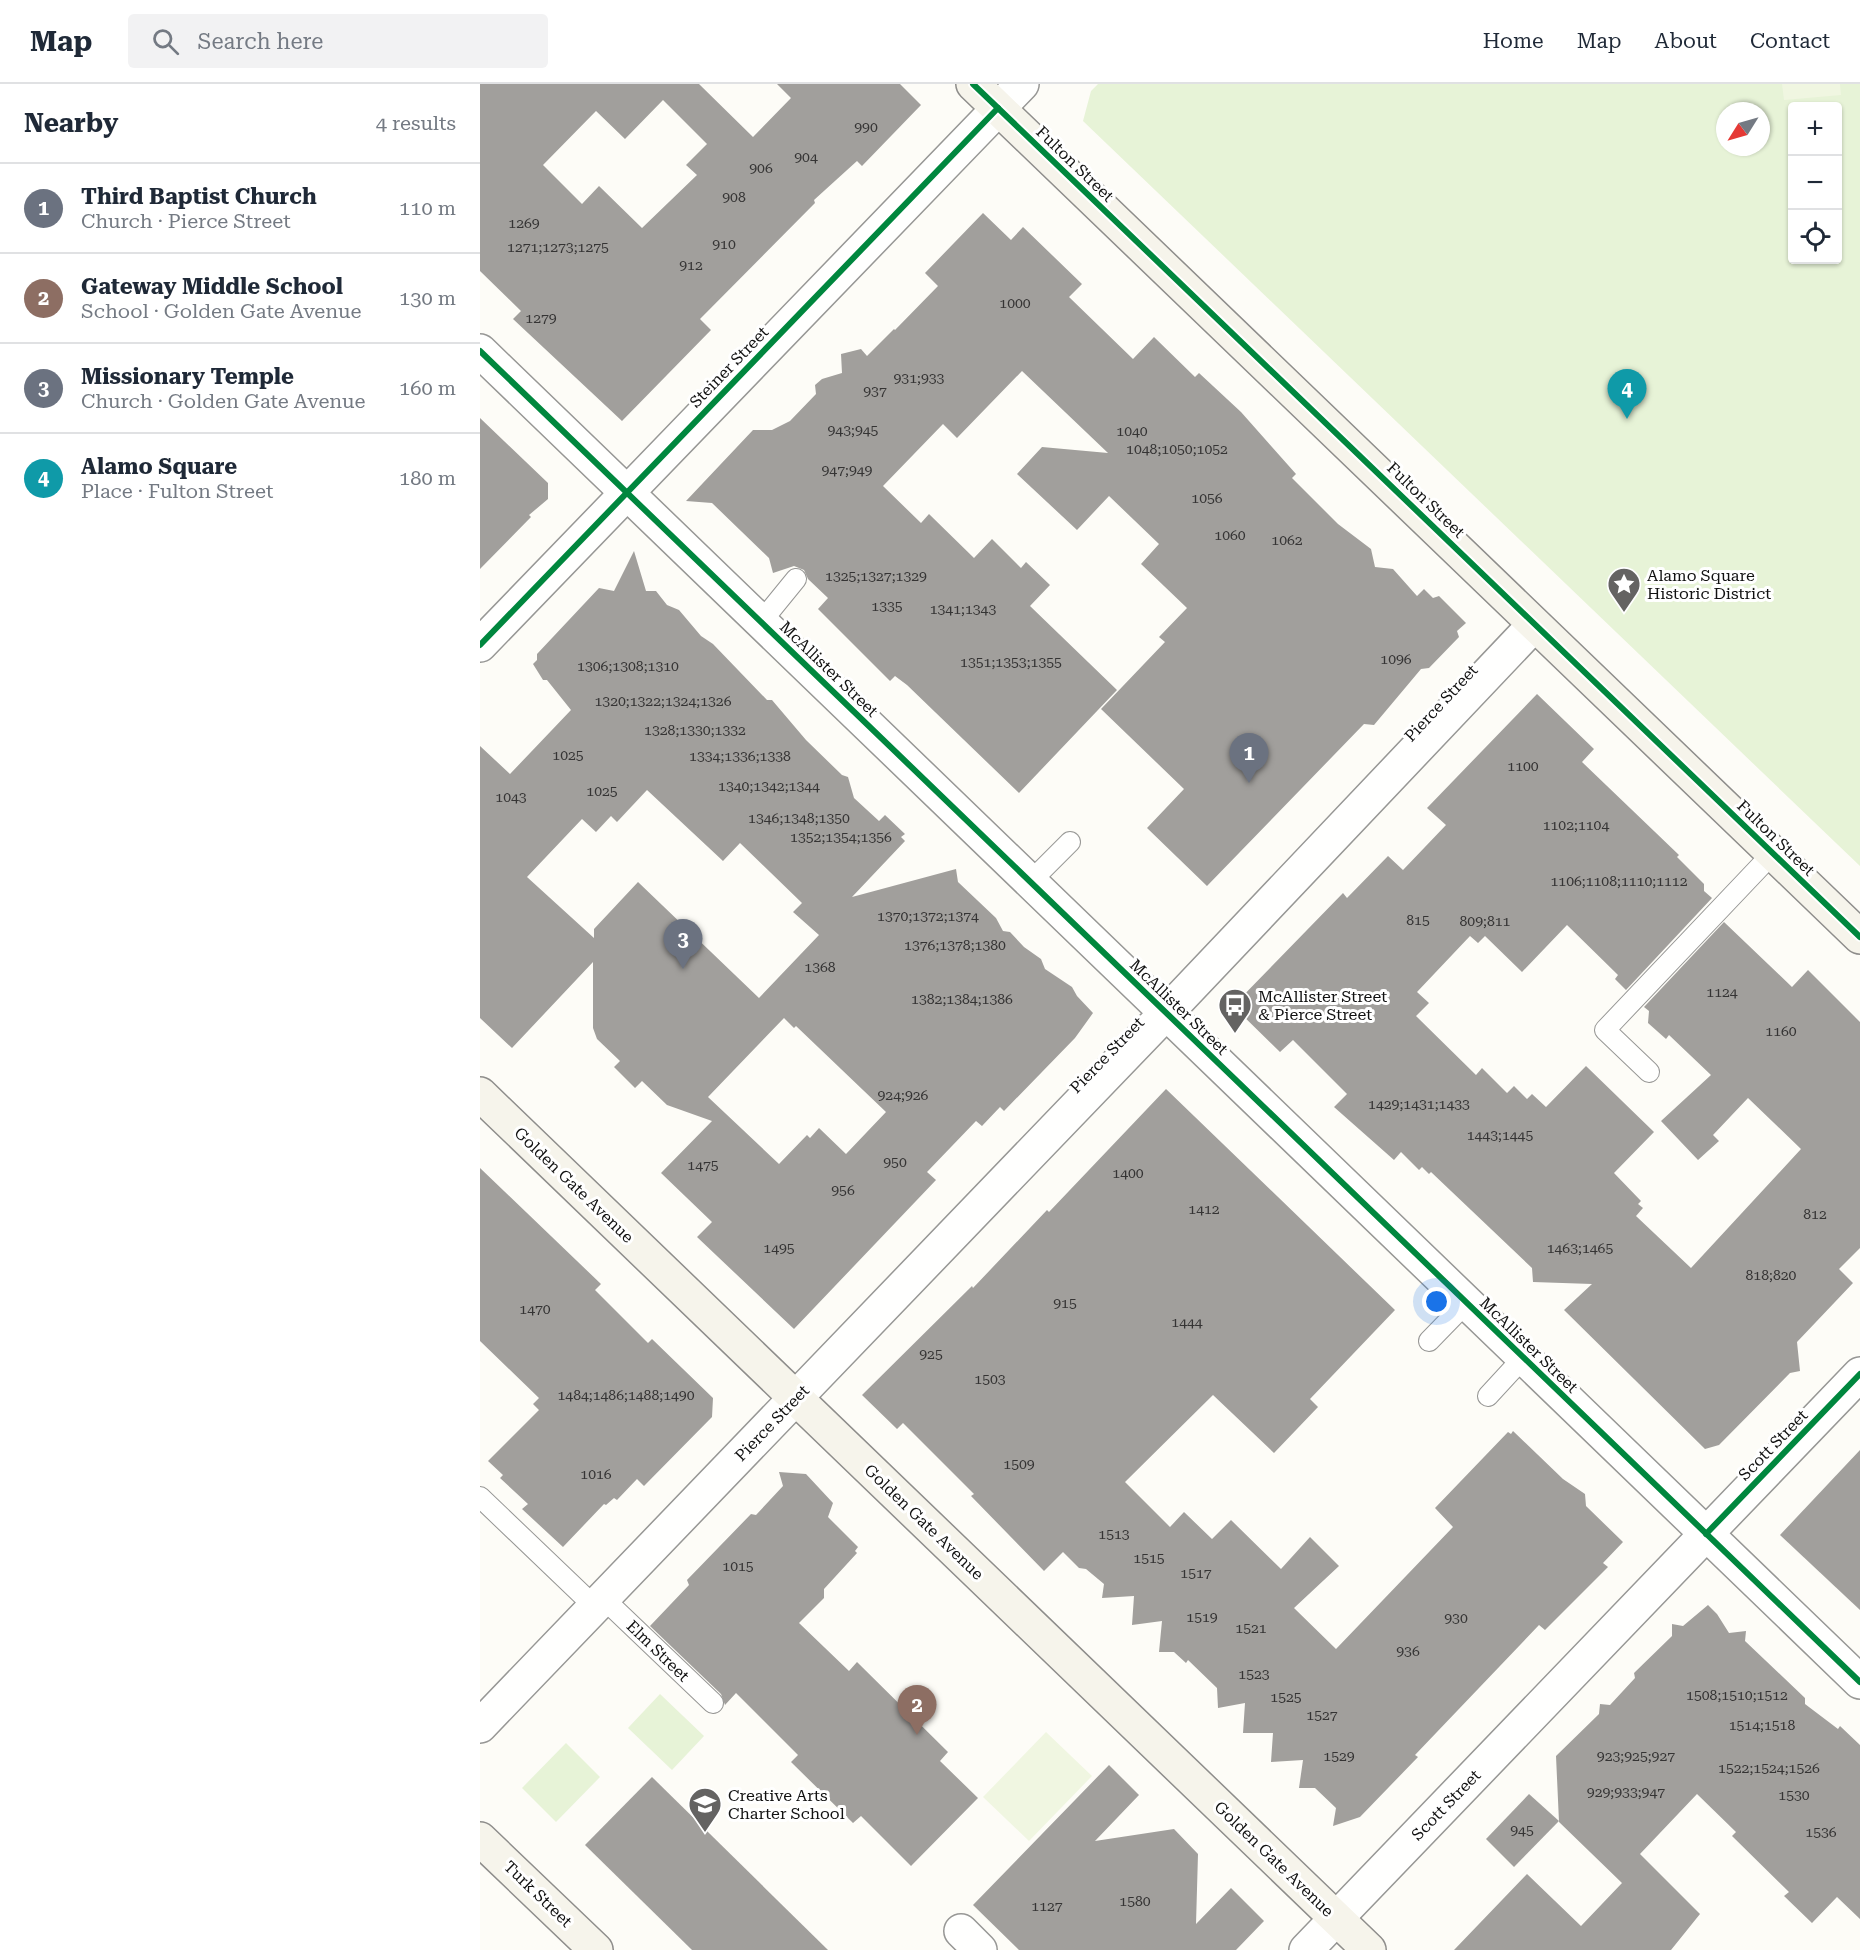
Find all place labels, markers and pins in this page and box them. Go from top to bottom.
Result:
pin: 4 [1608,370,1646,419]
place icon: Alamo Square Historic District [1606,566,1642,613]
place label: Alamo Square Historic District [1647,566,1771,603]
pin: 1 [1230,734,1268,783]
pin: 3 [664,920,702,969]
bus stop icon: McAllister Street & Pierce Street [1217,987,1253,1034]
place label: McAllister Street & Pierce Street [1258,987,1387,1024]
pin: 2 [898,1686,936,1735]
school or university icon: Creative Arts Charter School [687,1786,723,1833]
place label: Creative Arts Charter School [728,1786,845,1823]

